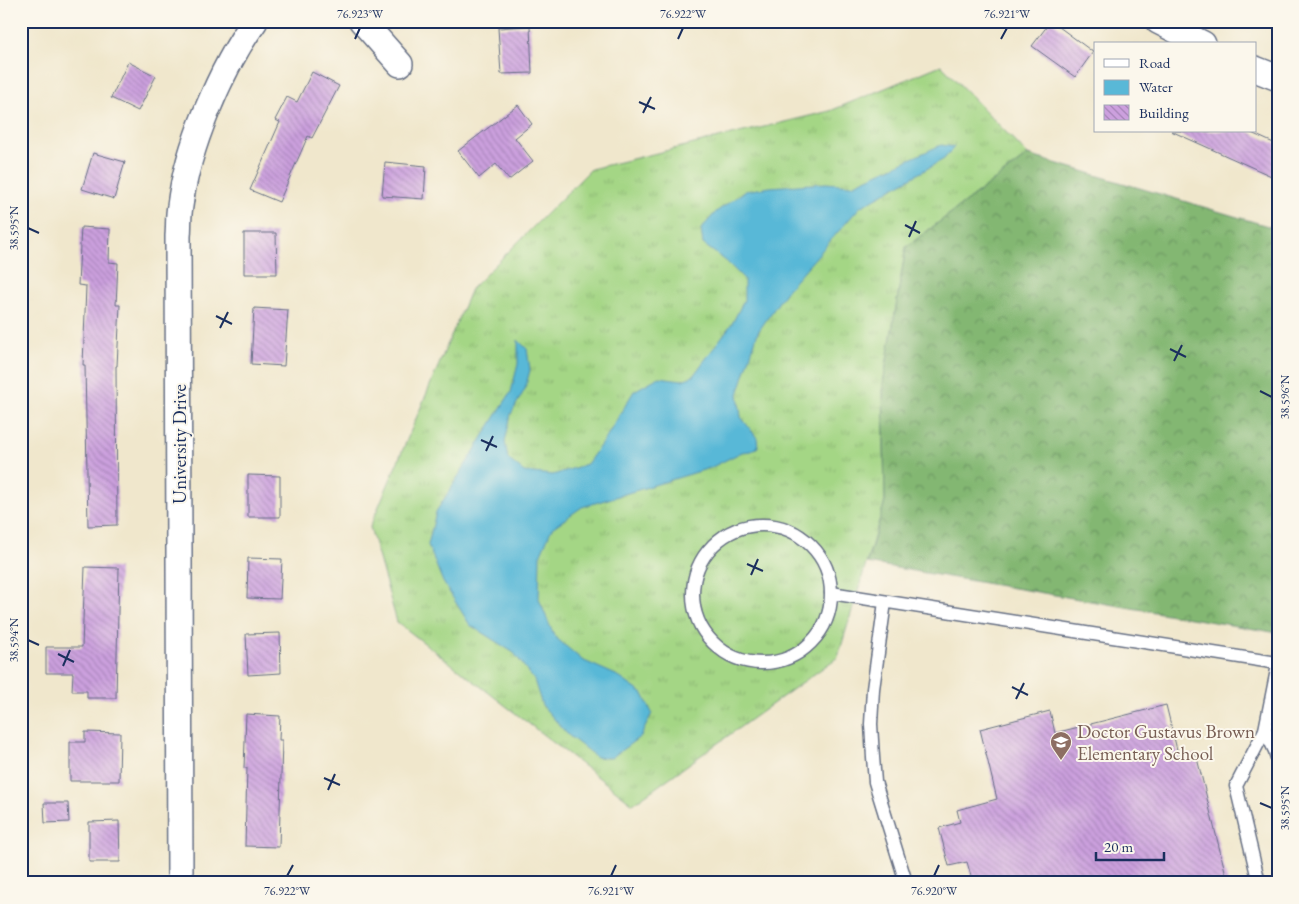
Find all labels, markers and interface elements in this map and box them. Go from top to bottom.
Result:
text: 76.923°W [337,6,384,22]
text: 76.922°W [660,6,707,22]
text: 76.921°W [984,6,1031,22]
legend [1094,42,1256,132]
text: Road [1139,53,1171,72]
text: Water [1139,77,1173,96]
text: Building [1139,103,1189,122]
text: 38.595°N [6,205,22,250]
text: 38.596°N [1277,374,1293,419]
street label: University Drive [167,384,192,504]
text: 38.594°N [6,617,22,662]
place label: Doctor Gustavus Brown Elementary School [1077,719,1255,766]
school or university icon: Doctor Gustavus Brown Elementary School [1049,730,1073,761]
text: 38.595°N [1277,785,1293,830]
scale bar [1096,829,1164,861]
text: 20 m [1104,837,1133,856]
text: 76.922°W [264,883,311,899]
text: 76.921°W [588,883,635,899]
text: 76.920°W [911,883,958,899]

